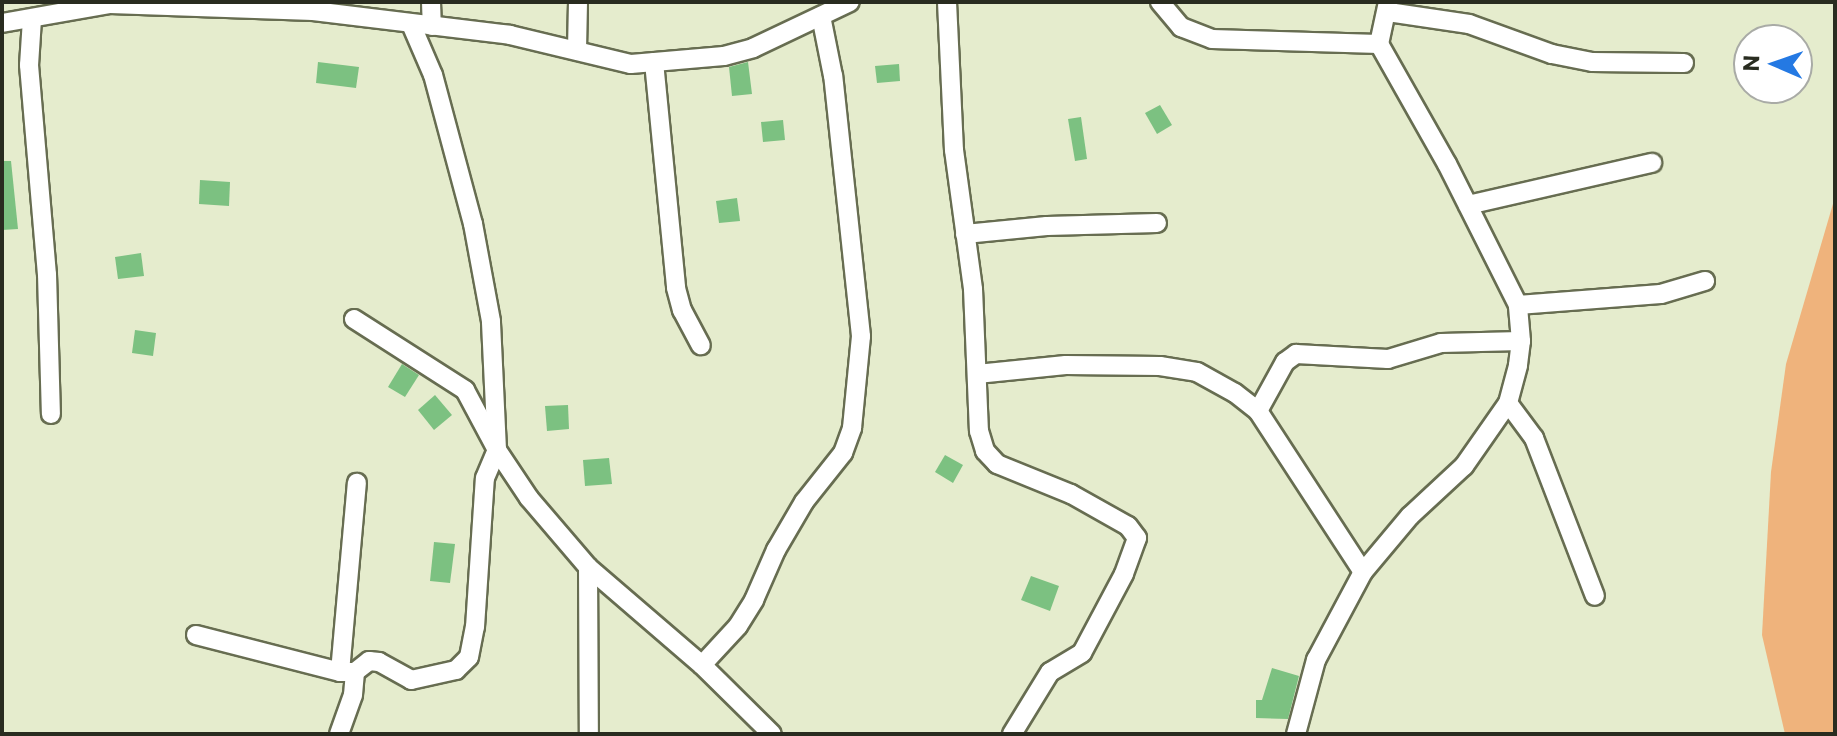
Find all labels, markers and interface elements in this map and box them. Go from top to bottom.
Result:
north arrow [1733,24,1813,104]
text: N [1737,54,1764,72]

